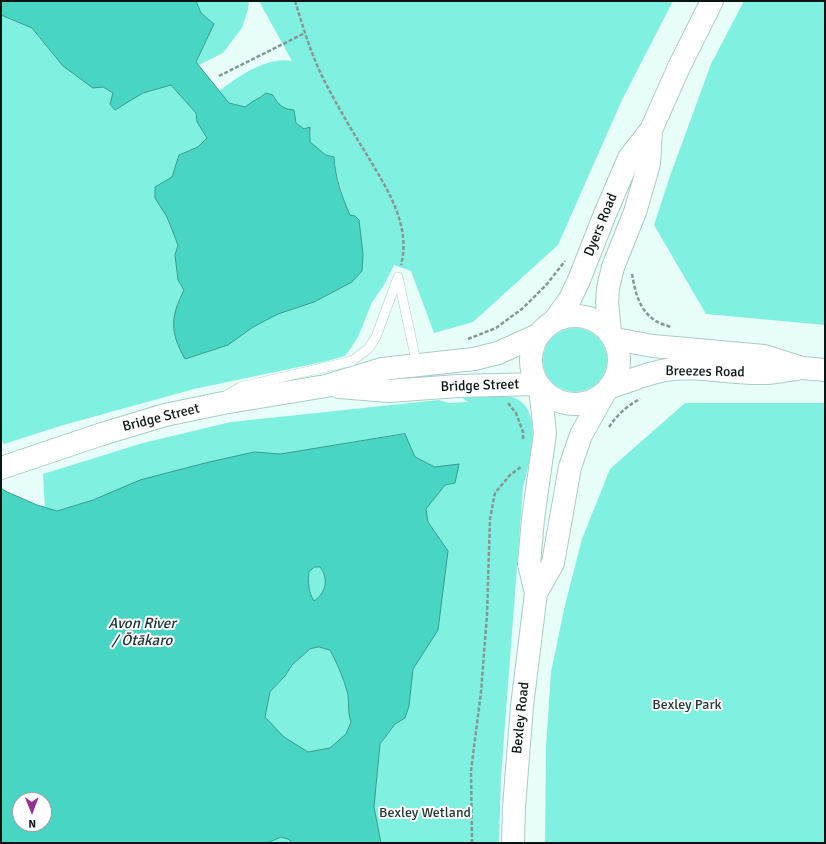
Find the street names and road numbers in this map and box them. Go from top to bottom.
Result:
street label: Dyers Road [581,191,621,259]
street label: Breezes Road [665,363,745,381]
street label: Bridge Street [440,376,520,396]
street label: Bridge Street [121,400,201,436]
street label: Bexley Road [509,681,533,755]

